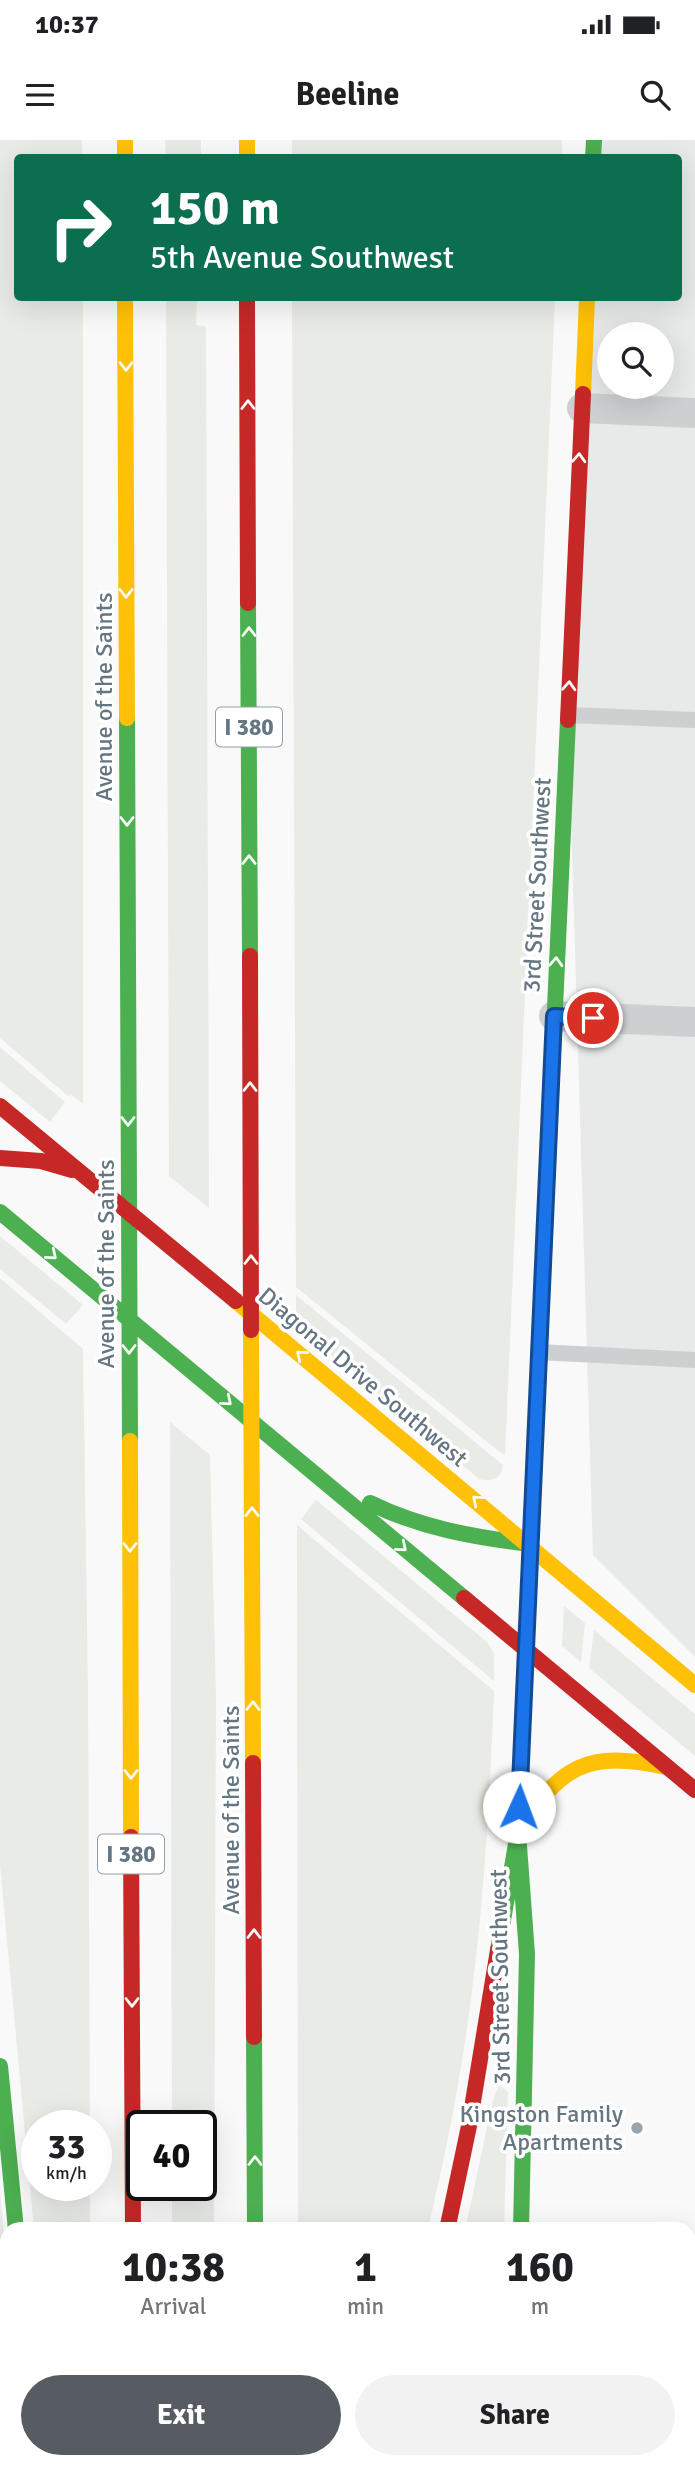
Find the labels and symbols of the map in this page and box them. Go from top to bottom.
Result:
one-way arrow [118,361,134,371]
one-way arrow [240,399,256,410]
one-way arrow [572,453,587,464]
one-way arrow [118,588,134,599]
street label: Avenue of the Saints [89,593,119,801]
one-way arrow [241,627,257,637]
one-way arrow [561,680,576,691]
road number: I 380 [216,708,282,747]
street label: 3rd Street Southwest [516,777,558,993]
one-way arrow [119,816,135,826]
one-way arrow [241,854,257,865]
one-way arrow [549,956,564,967]
pin [563,988,623,1048]
one-way arrow [242,1082,258,1092]
one-way arrow [120,1117,136,1127]
street label: Avenue of the Saints [91,1160,121,1368]
one-way arrow [44,1247,57,1259]
one-way arrow [243,1254,259,1265]
street label: Diagonal Drive Southwest [252,1281,474,1473]
one-way arrow [121,1344,137,1355]
one-way arrow [297,1351,310,1363]
one-way arrow [219,1393,232,1405]
one-way arrow [472,1496,484,1509]
one-way arrow [244,1506,260,1517]
one-way arrow [394,1539,407,1551]
one-way arrow [122,1542,138,1553]
one-way arrow [245,1701,261,1711]
street label: Avenue of the Saints [216,1706,246,1914]
one-way arrow [123,1770,139,1780]
position arrow [482,1770,556,1844]
road number: I 380 [98,1834,164,1874]
street label: 3rd Street Southwest [483,1869,517,2085]
one-way arrow [246,1928,262,1939]
one-way arrow [124,1997,140,2008]
place label: Kingston Family Apartments [459,2099,623,2157]
speed limit sign: 40 [126,2110,217,2201]
marker: Kingston Family Apartments [629,2120,645,2136]
one-way arrow [247,2156,263,2166]

